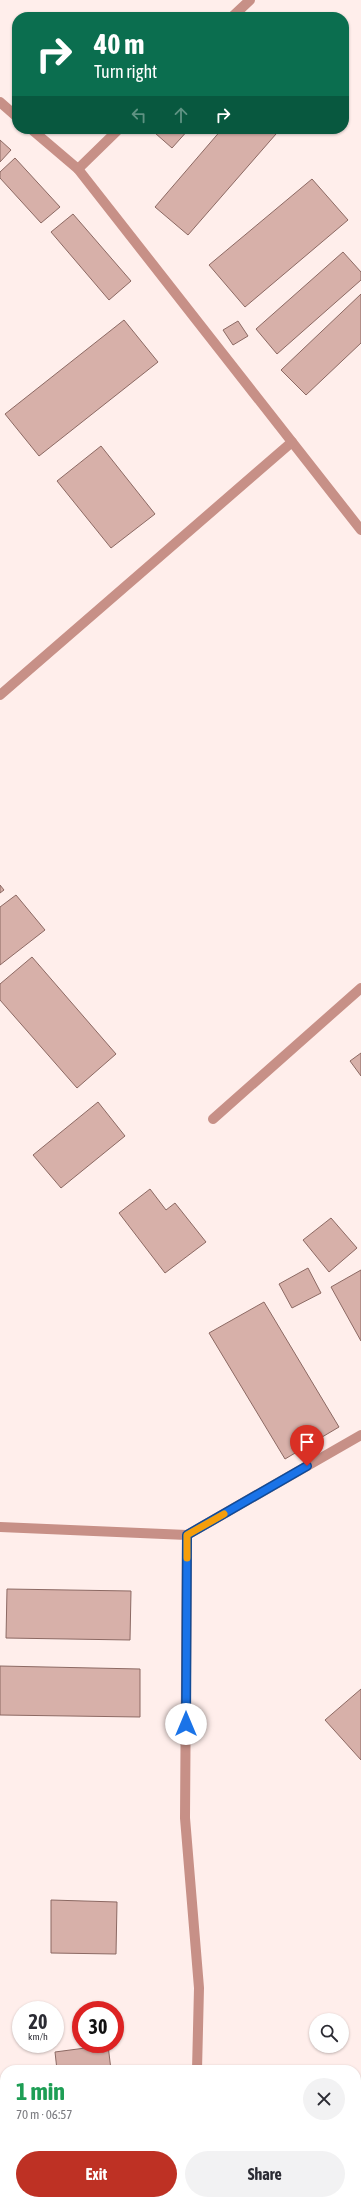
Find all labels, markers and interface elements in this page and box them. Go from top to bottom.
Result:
icon: right [28,28,80,80]
text: 40 m [94,28,144,60]
text: Turn right [94,61,157,82]
icon: left [128,104,150,126]
icon: ahead [170,104,192,126]
icon: right [212,104,234,126]
pin [290,1425,324,1466]
icon: arrive [296,1431,318,1453]
position arrow [165,1703,207,1745]
speed limit sign: 30 [72,2001,124,2053]
text: 20 [29,2010,47,2033]
map controls [309,2013,349,2053]
button: search [309,2013,349,2053]
text: km/h [28,2031,48,2042]
text: 1 min [16,2078,65,2105]
button: close [303,2078,345,2120]
text: 70 m · 06:57 [16,2107,72,2122]
button: Exit [16,2151,177,2197]
button: Share [185,2151,345,2197]

